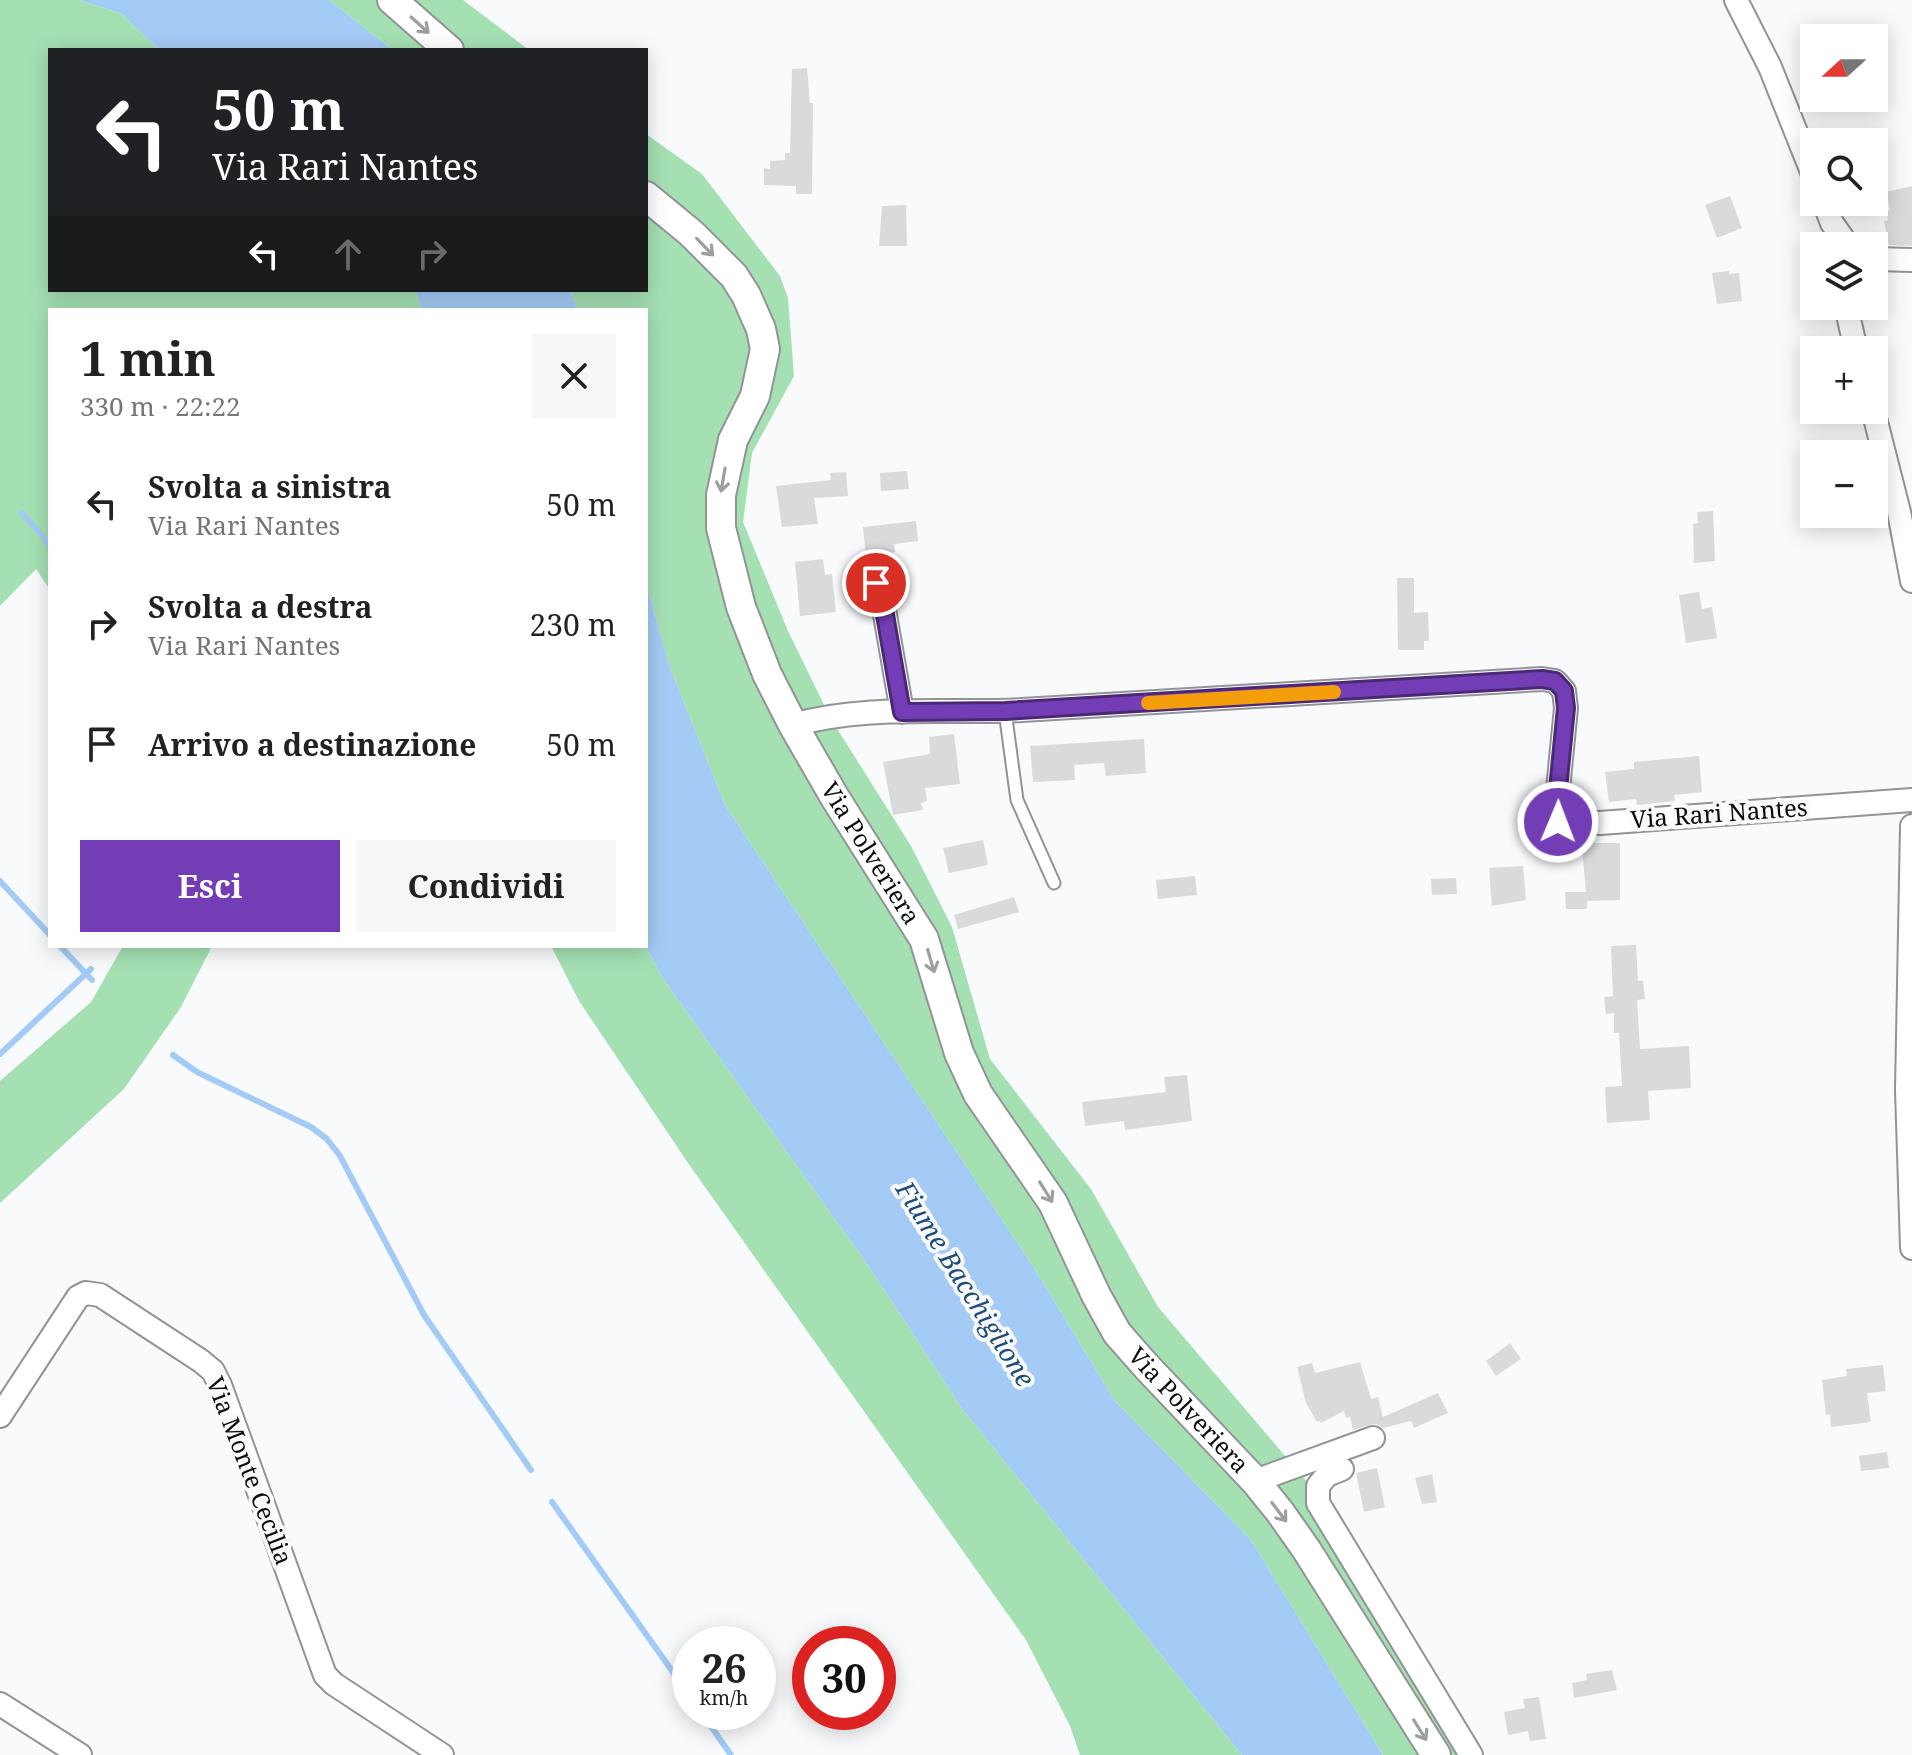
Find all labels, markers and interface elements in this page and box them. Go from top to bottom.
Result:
one-way arrow [410,16,430,34]
north arrow [1800,24,1888,112]
map controls [1800,24,1888,528]
text: 50 m [212,70,345,146]
icon: left [80,80,184,184]
button: search [1800,128,1888,216]
text: Via Rari Nantes [212,142,478,191]
icon: left [242,232,286,276]
icon: ahead [326,232,370,276]
icon: right [410,232,454,276]
button: layers [1800,232,1888,320]
one-way arrow [695,237,714,256]
text: 1 min [80,325,216,390]
button: close [532,334,616,418]
button: + [1800,336,1888,424]
text: 330 m · 22:22 [80,388,241,424]
button: − [1800,440,1888,528]
text: Svolta a sinistra [148,466,392,507]
one-way arrow [715,467,730,492]
icon: left [80,482,124,526]
text: 50 m [546,484,616,525]
text: Via Rari Nantes [148,507,340,543]
pin [842,549,910,617]
icon: arrive [854,561,898,605]
text: Svolta a destra [148,586,373,627]
icon: right [80,602,124,646]
text: 230 m [530,604,616,645]
text: Via Rari Nantes [148,627,340,663]
icon: arrive [80,722,124,766]
text: Arrivo a destinazione [148,724,477,765]
text: 50 m [546,724,616,765]
street label: Via Polveriera [814,775,929,930]
position arrow [1516,780,1600,864]
street label: Via Rari Nantes [1629,790,1809,835]
button: Esci [80,840,340,932]
button: Condividi [356,840,616,932]
one-way arrow [924,948,939,974]
water label: Fiume Bacchiglione [887,1173,1044,1393]
one-way arrow [1038,1180,1054,1203]
street label: Via Polveriera [1121,1339,1257,1480]
street label: Via Monte Cecilia [199,1372,301,1569]
one-way arrow [1271,1501,1288,1522]
speed limit sign: 30 [792,1626,896,1730]
text: 26 [701,1640,747,1695]
text: km/h [699,1684,749,1711]
one-way arrow [1412,1719,1429,1741]

